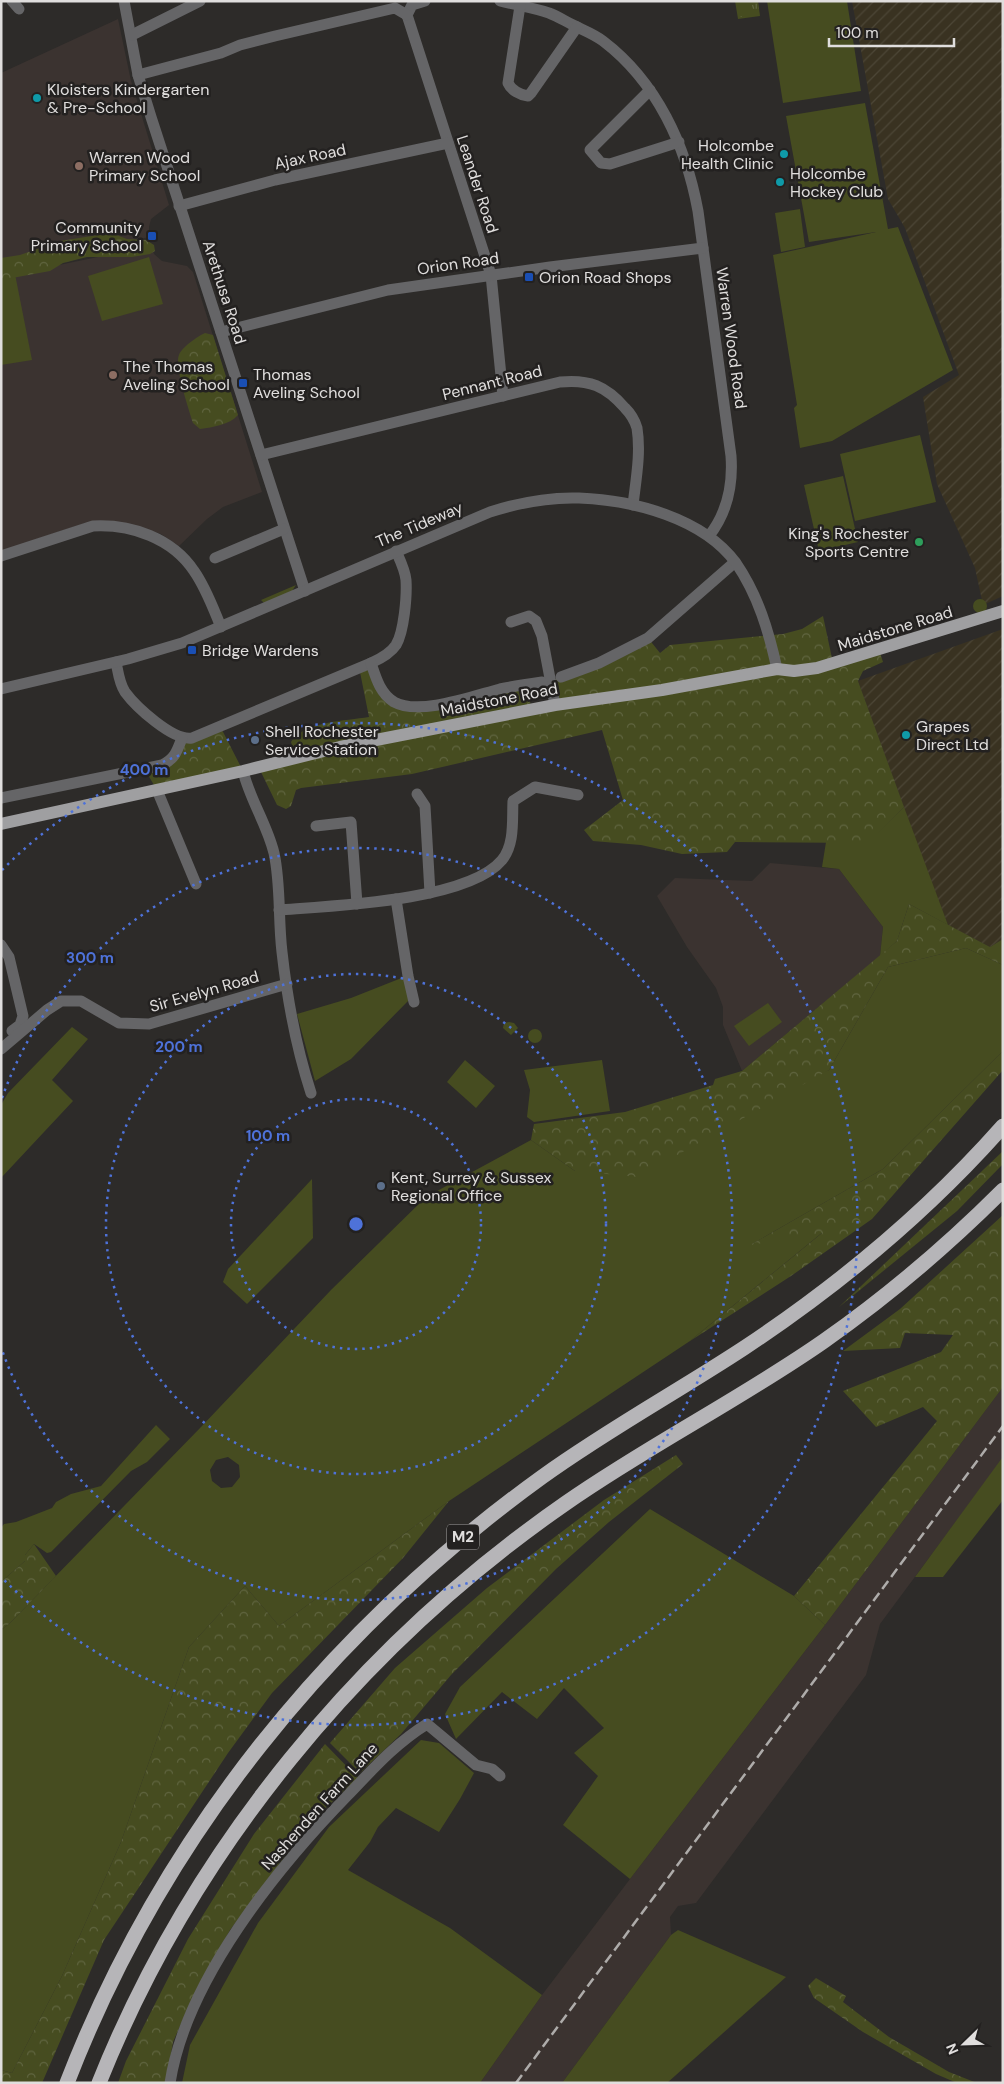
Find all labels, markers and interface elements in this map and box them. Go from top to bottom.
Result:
scale bar [829,15,954,47]
text: 100 m [836,23,879,43]
place label: Kloisters Kindergarten & Pre-School [47,79,209,118]
marker: Kloisters Kindergarten & Pre-School [31,92,43,104]
street label: Leander Road [452,133,503,236]
place label: Holcombe Health Clinic [681,135,774,174]
street label: Ajax Road [272,139,348,174]
place label: Warren Wood Primary School [89,147,200,186]
marker: Holcombe Health Clinic [778,148,790,160]
marker: Warren Wood Primary School [73,160,85,172]
place label: Holcombe Hockey Club [790,163,883,202]
marker: Holcombe Hockey Club [774,176,786,188]
place label: Community Primary School [31,217,142,256]
marker: Community Primary School [146,230,158,242]
street label: Arethusa Road [198,238,251,347]
street label: Orion Road [416,247,500,280]
street label: Warren Wood Road [711,266,752,410]
place label: Orion Road Shops [539,267,672,288]
marker: Orion Road Shops [523,271,535,283]
place label: The Thomas Aveling School [123,356,230,395]
street label: Pennant Road [440,360,544,405]
place label: Thomas Aveling School [253,364,360,403]
marker: The Thomas Aveling School [107,369,119,381]
marker: Thomas Aveling School [237,377,249,389]
street label: The Tideway [373,497,466,552]
place label: King's Rochester Sports Centre [788,523,909,562]
marker: King's Rochester Sports Centre [913,536,925,548]
street label: Maidstone Road [835,601,955,656]
place label: Bridge Wardens [202,640,319,661]
marker: Bridge Wardens [186,644,198,656]
street label: Maidstone Road [439,678,560,721]
place label: Grapes Direct Ltd [916,716,989,755]
place label: Shell Rochester Service Station [265,721,379,760]
marker: Grapes Direct Ltd [900,729,912,741]
marker: Shell Rochester Service Station [249,734,261,746]
text: 400 m [120,760,168,780]
text: 300 m [66,948,114,968]
street label: Sir Evelyn Road [147,966,261,1017]
text: 200 m [155,1037,203,1057]
text: 100 m [246,1126,290,1146]
place label: Kent, Surrey & Sussex Regional Office [391,1167,551,1206]
marker: Kent, Surrey & Sussex Regional Office [375,1180,387,1192]
centre of rings [347,1215,365,1233]
road number: M2 [447,1524,479,1550]
street label: Nashenden Farm Lane [257,1738,382,1874]
north arrow [939,2019,989,2069]
text: N [942,2041,962,2057]

